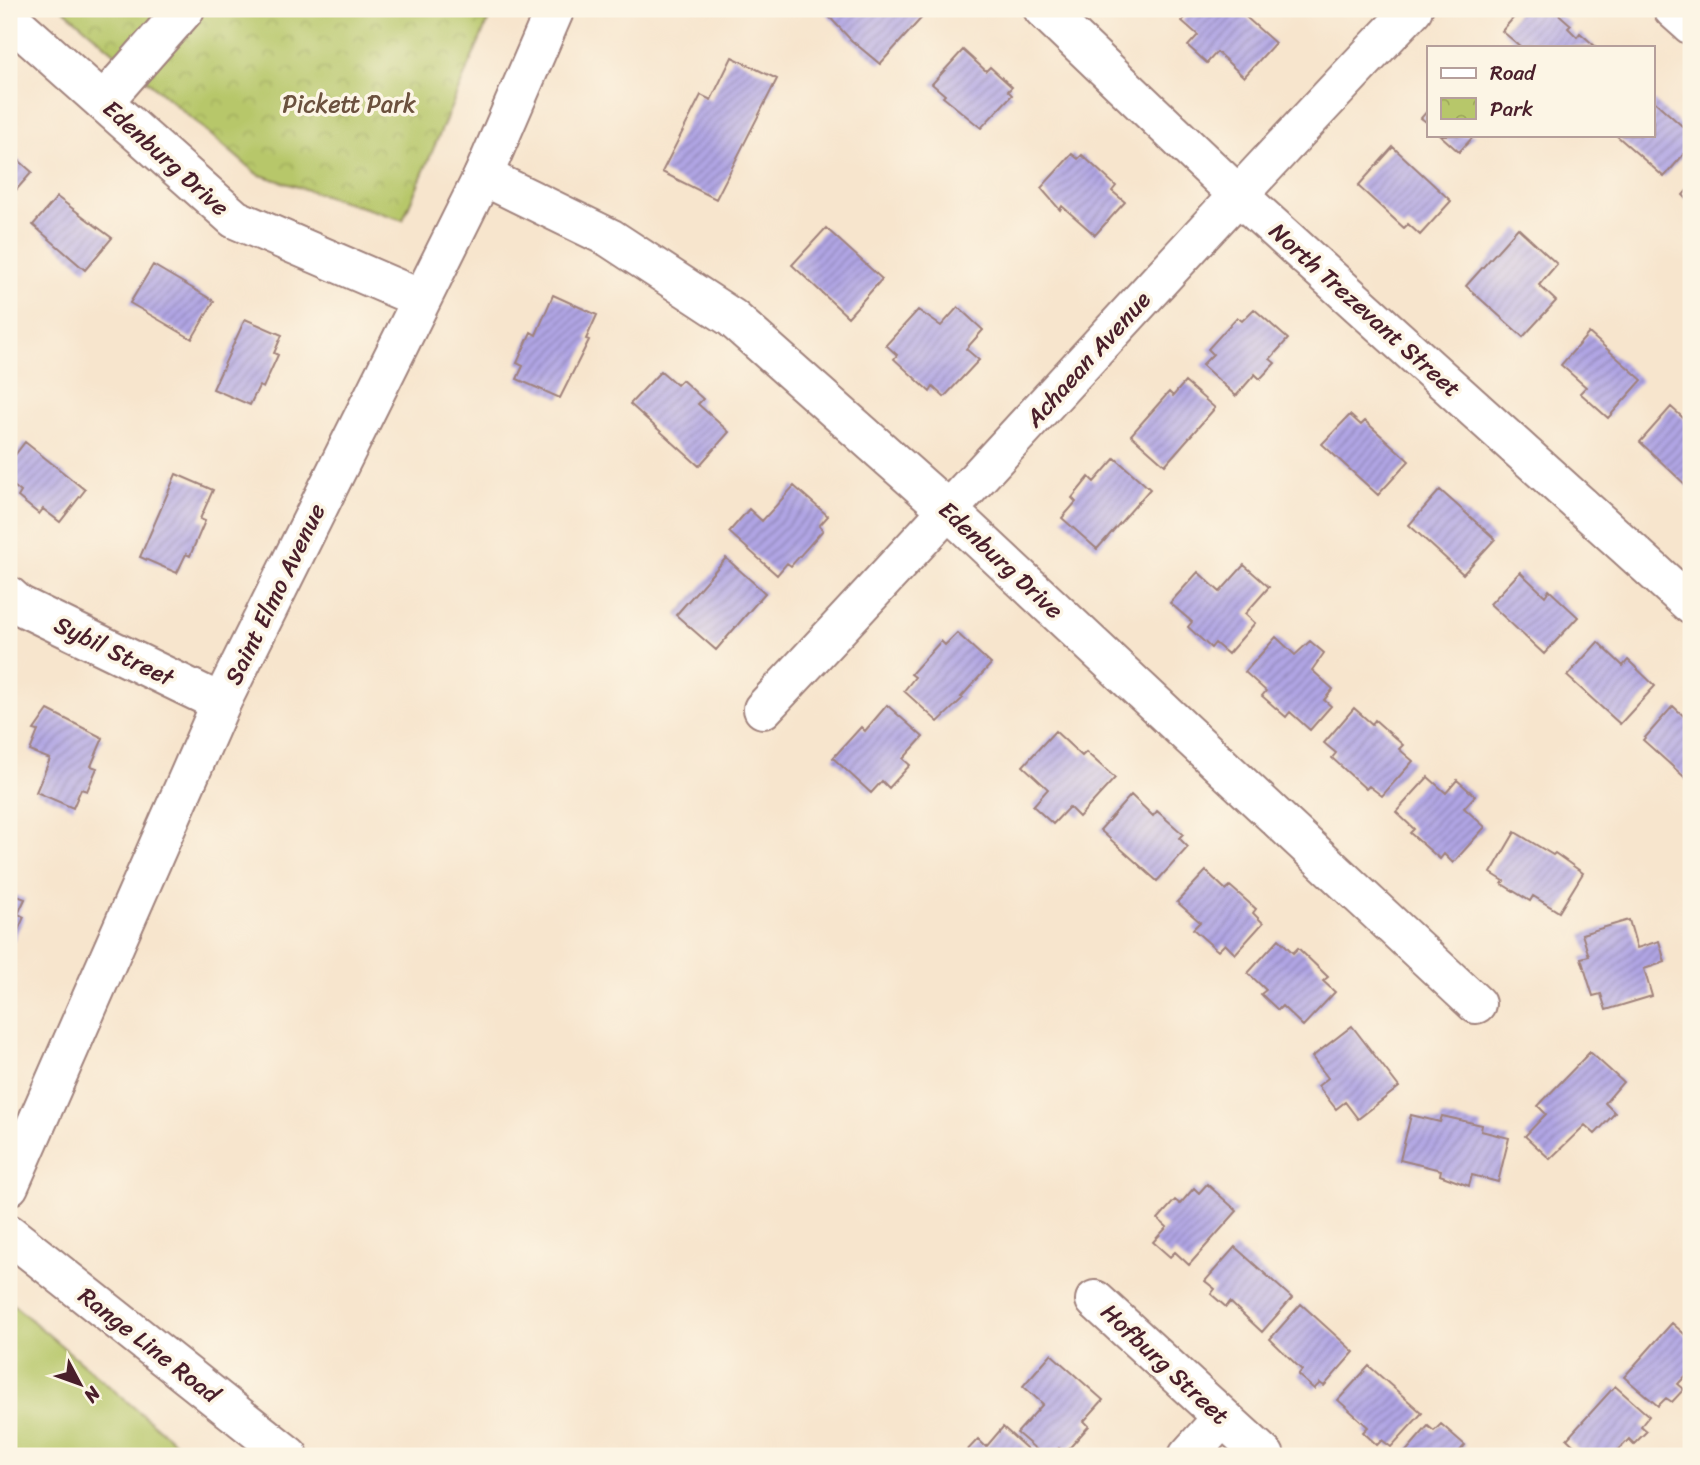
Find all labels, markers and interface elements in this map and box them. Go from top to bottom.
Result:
legend [1427,46,1654,136]
text: Road [1490,54,1537,92]
park label: Pickett Park [282,83,416,125]
street label: Edenburg Drive [93,89,239,227]
text: Park [1490,90,1533,128]
street label: North Trezevant Street [1259,212,1471,408]
street label: Achaean Avenue [1014,280,1162,438]
street label: Edenburg Drive [928,490,1074,630]
street label: Saint Elmo Avenue [213,496,337,692]
street label: Sybil Street [47,604,182,699]
street label: Range Line Road [69,1276,231,1416]
street label: Hofburg Street [1091,1293,1239,1435]
north arrow [46,1350,116,1420]
text: N [75,1378,110,1411]

